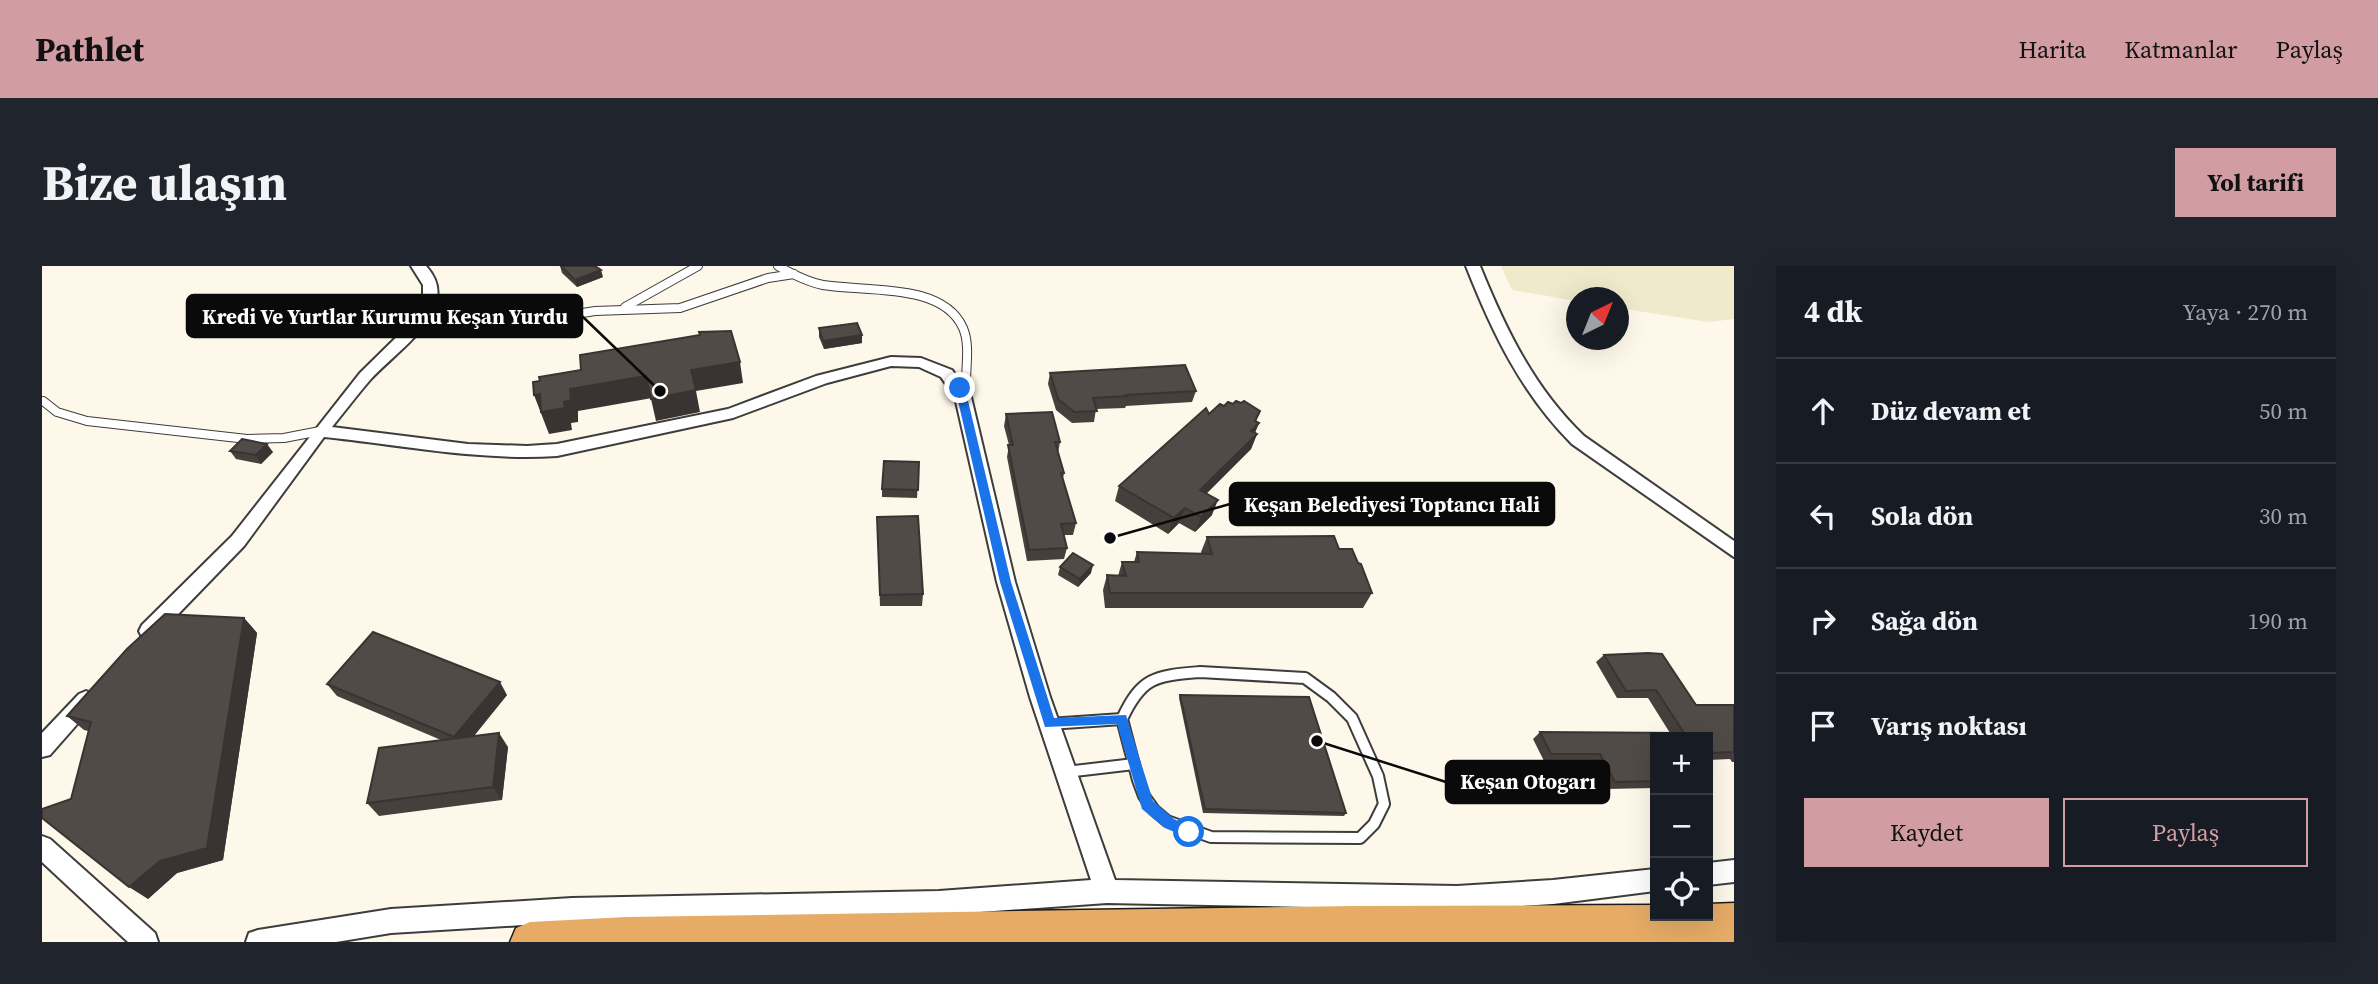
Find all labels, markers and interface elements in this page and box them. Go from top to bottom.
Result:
text: Pathlet [35,27,144,72]
text: Harita [2018,33,2086,66]
text: Katmanlar [2124,33,2238,66]
text: Paylaş [2276,33,2343,66]
button: Yol tarifi [2175,148,2336,217]
text: Bize ulaşın [42,149,287,216]
north arrow [1566,287,1629,350]
text: 4 dk [1804,291,1862,332]
callout: Kredi Ve Yurtlar Kurumu Keşan Yurdu [187,295,582,337]
text: Yaya · 270 m [2182,296,2308,328]
text: Kredi Ve Yurtlar Kurumu Keşan Yurdu [202,302,568,331]
route end [944,372,975,403]
icon: ahead [1804,392,1842,430]
text: Düz devam et [1871,393,2030,429]
text: 50 m [2259,395,2308,427]
callout: Keşan Belediyesi Toptancı Hali [1230,483,1554,525]
text: Keşan Belediyesi Toptancı Hali [1244,490,1540,519]
icon: left [1804,497,1842,535]
text: Sola dön [1871,498,1973,534]
text: 30 m [2259,500,2308,532]
icon: right [1804,602,1842,640]
text: Sağa dön [1871,603,1978,639]
text: 190 m [2247,605,2308,637]
icon: arrive [1804,707,1842,745]
text: Varış noktası [1871,708,2027,744]
map controls [1650,732,1713,921]
button: + [1650,732,1713,795]
callout: Keşan Otogarı [1446,761,1609,803]
text: Keşan Otogarı [1460,767,1596,796]
button: − [1650,795,1713,858]
button: Kaydet [1804,798,2049,867]
button: Paylaş [2063,798,2308,867]
route start [1173,816,1204,847]
button: locate [1650,858,1713,921]

